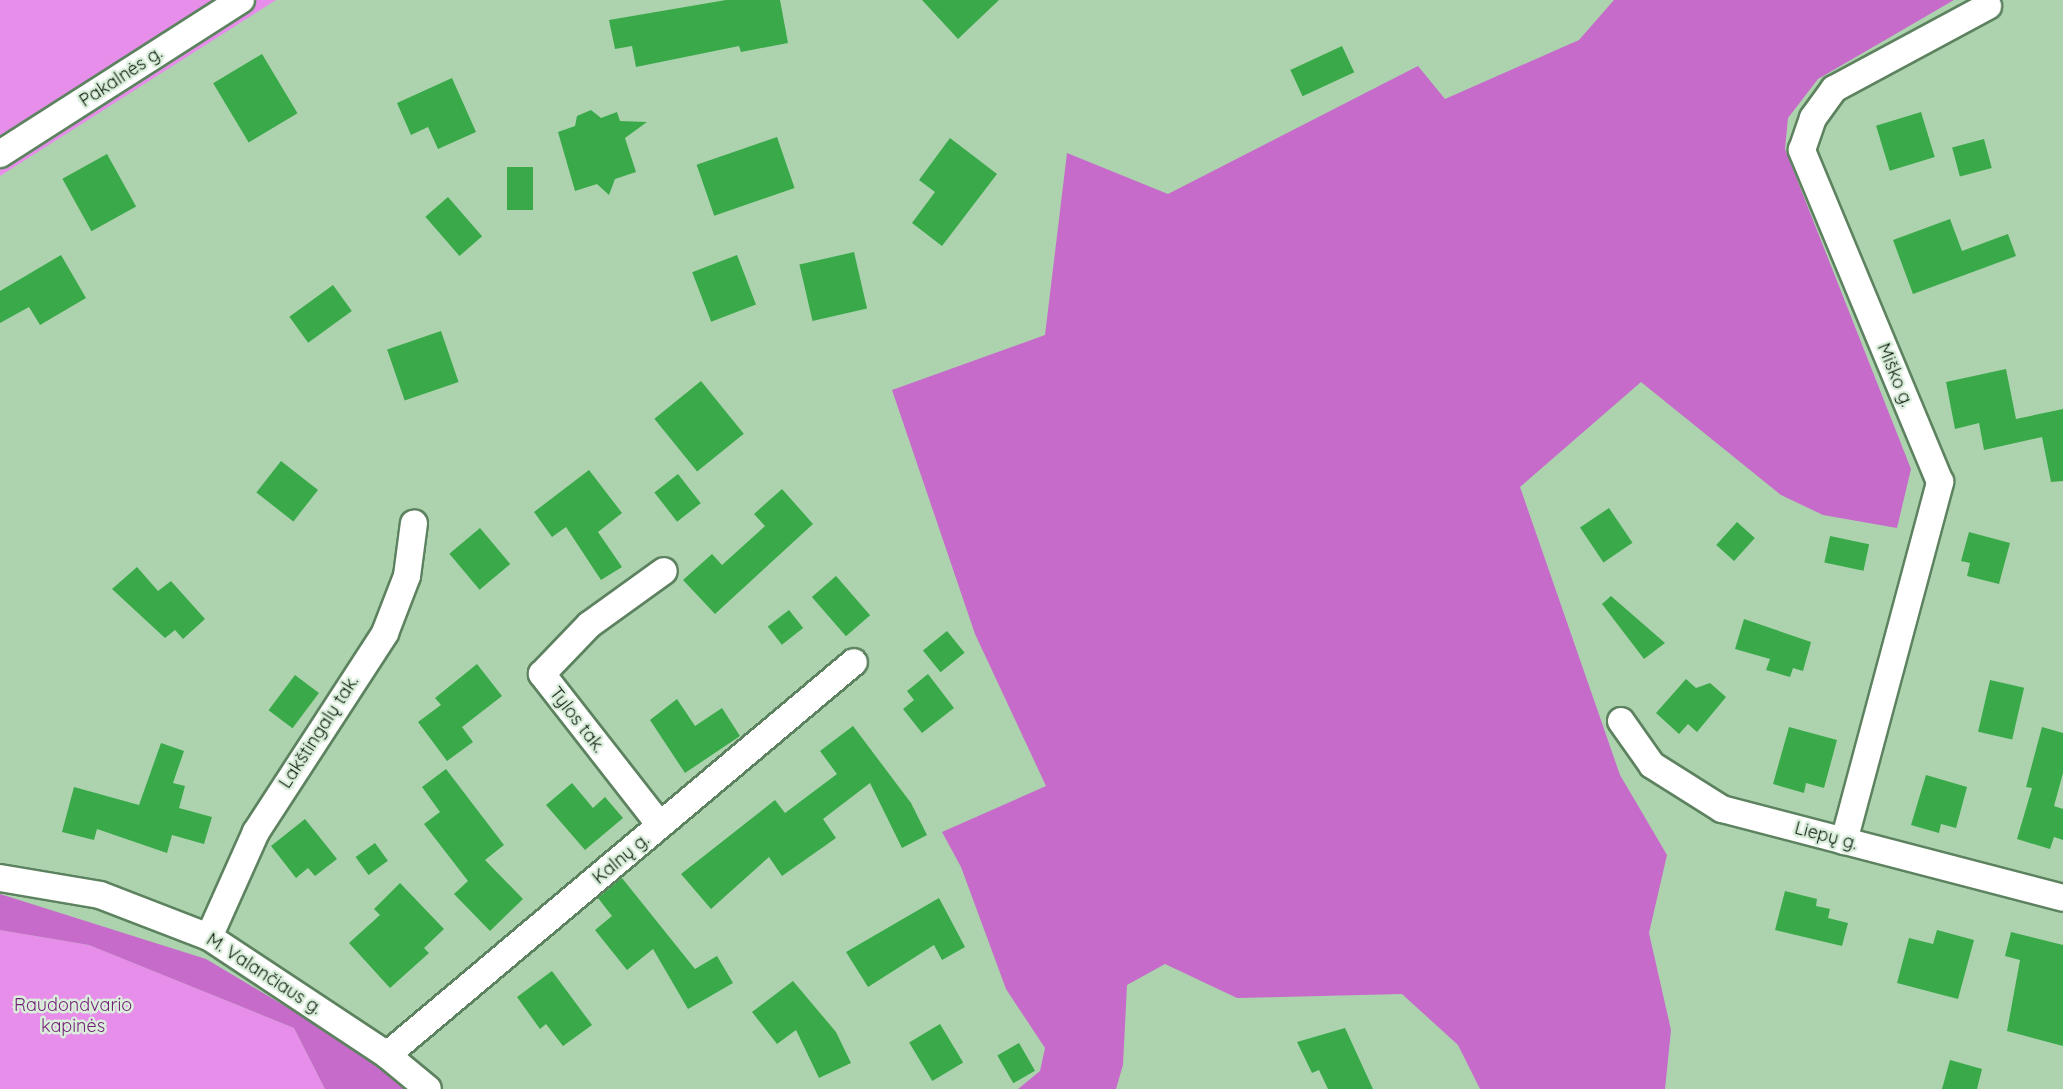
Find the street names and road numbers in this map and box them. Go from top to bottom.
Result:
street label: Pakalnės g. [75,42,167,112]
street label: Miško g. [1872,340,1918,410]
street label: Lakštingalų tak. [275,672,363,792]
street label: Tylos tak. [545,683,609,757]
street label: Liepų g. [1792,817,1860,855]
street label: Kalnų g. [588,829,654,889]
street label: M. Valančiaus g. [202,929,326,1019]

